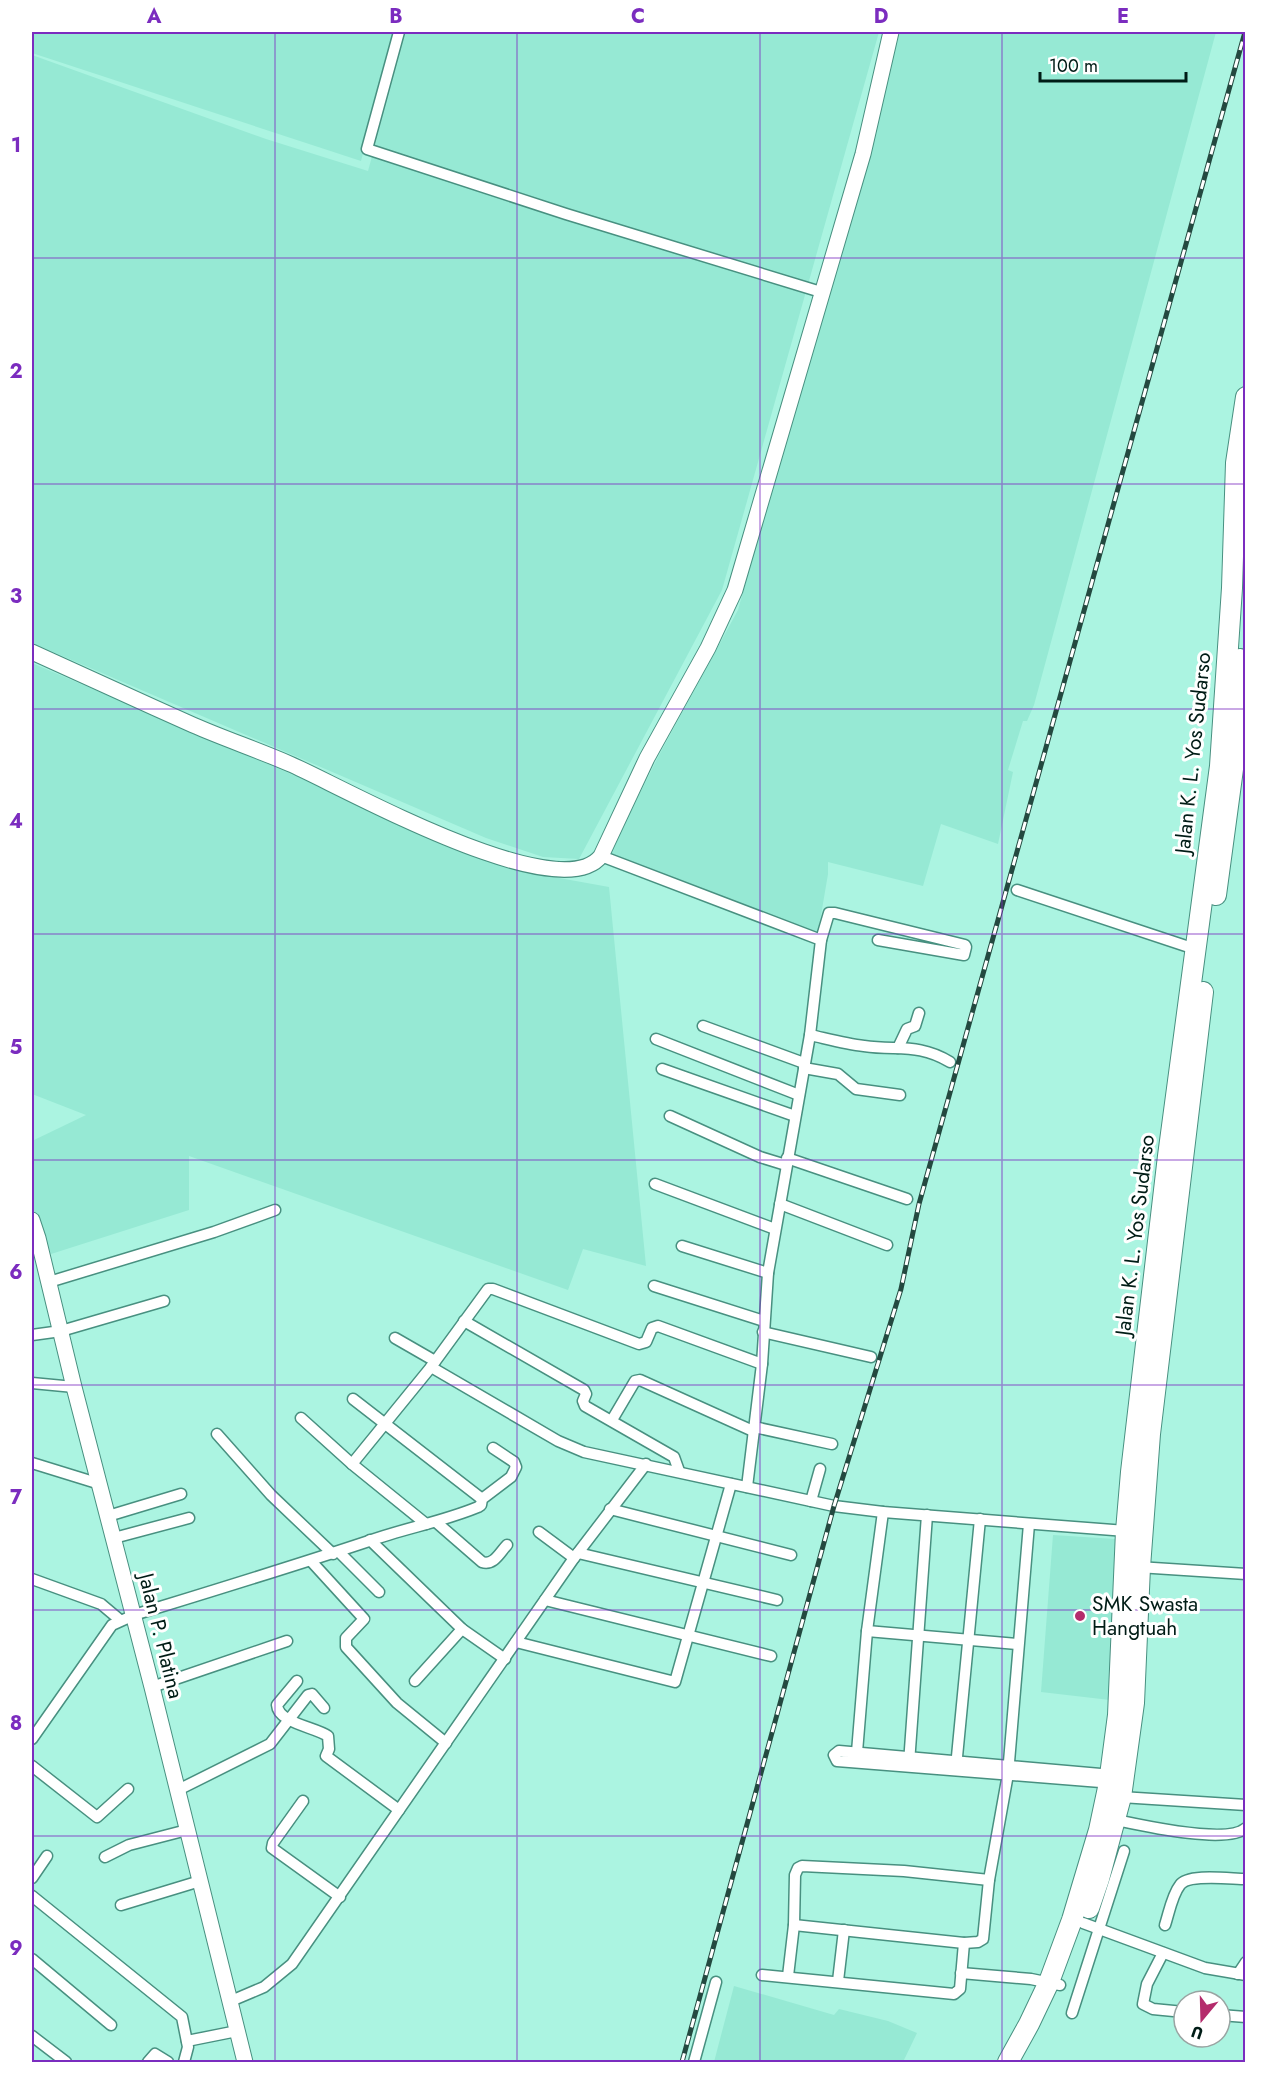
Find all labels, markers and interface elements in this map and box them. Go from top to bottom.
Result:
text: A [146,2,162,31]
text: B [389,2,403,31]
text: C [631,2,645,31]
text: D [874,2,888,31]
text: E [1117,2,1129,31]
scale bar [1040,45,1186,83]
text: 100 m [1049,53,1098,79]
text: 1 [11,131,21,160]
text: 2 [9,357,23,386]
text: 3 [10,582,22,611]
street label: Jalan K. L. Yos Sudarso [1167,651,1218,858]
text: 4 [9,807,23,836]
text: 5 [10,1033,23,1062]
street label: Jalan K. L. Yos Sudarso [1107,1133,1162,1340]
text: 6 [9,1258,23,1287]
text: 7 [10,1483,23,1512]
street label: Jalan P. Platina [130,1567,191,1702]
place label: SMK Swasta Hangtuah [1092,1589,1198,1643]
marker: SMK Swasta Hangtuah [1073,1609,1087,1623]
text: 8 [10,1709,22,1738]
text: 9 [9,1934,23,1963]
north arrow [1172,1989,1232,2049]
text: U [1188,2020,1206,2045]

